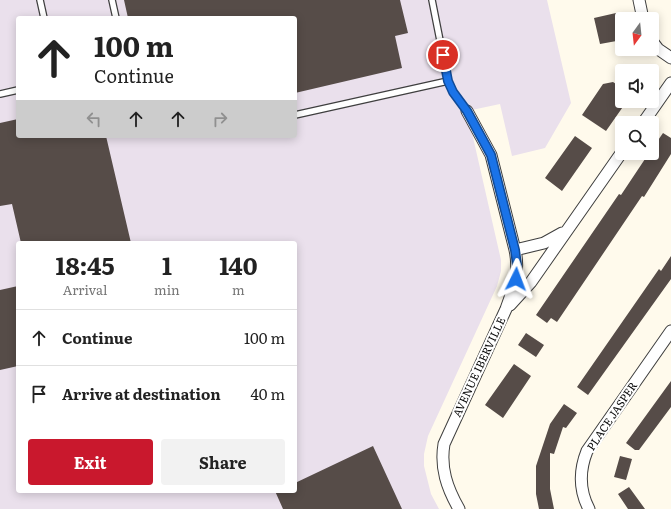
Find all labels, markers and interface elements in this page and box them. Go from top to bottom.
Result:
north arrow [615,12,659,56]
map controls [615,12,659,160]
text: 100 m [94,24,174,66]
icon: ahead [28,32,80,84]
pin [426,38,460,72]
icon: arrive [432,44,454,66]
text: Continue [94,62,174,89]
button: sound [615,64,659,108]
icon: left [83,108,105,130]
icon: ahead [125,108,147,130]
icon: ahead [167,108,189,130]
icon: right [209,108,231,130]
button: search [615,116,659,160]
text: 18:45 [56,247,115,282]
text: 1 [162,247,172,282]
text: 140 [219,247,257,282]
position arrow [495,258,537,300]
text: Arrival [63,280,107,299]
text: min [154,280,180,299]
text: m [232,280,245,299]
street label: AVENUE IBERVILLE [448,314,508,419]
text: Continue [62,326,132,349]
text: 100 m [244,326,285,349]
icon: ahead [28,327,50,349]
street label: PLACE JASPER [582,378,640,453]
text: Arrive at destination [62,382,221,405]
text: 40 m [251,382,285,405]
icon: arrive [28,383,50,405]
button: Exit [28,439,153,485]
button: Share [161,439,285,485]

